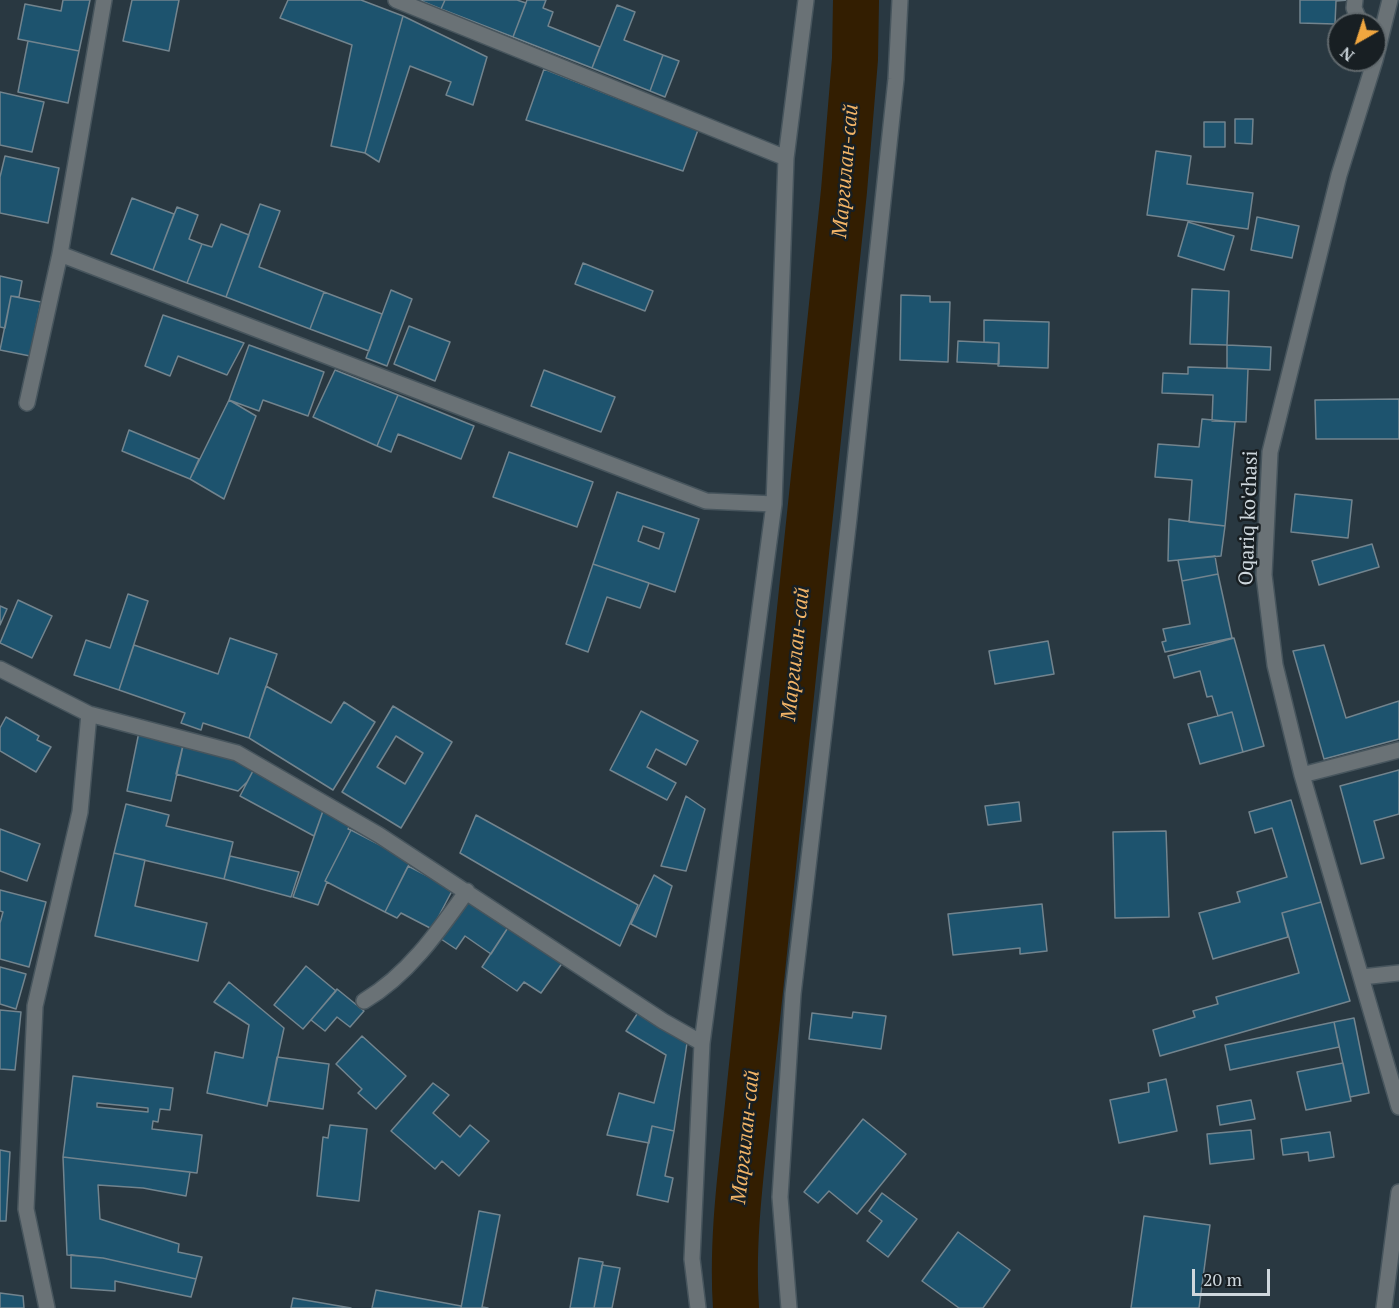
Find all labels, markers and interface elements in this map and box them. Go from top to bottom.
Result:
north arrow [1327,12,1387,72]
text: N [1335,42,1359,67]
water label: Маргилан-сай [828,103,864,239]
street label: Oqariq ko'chasi [1235,450,1263,586]
water label: Маргилан-сай [776,586,816,722]
water label: Маргилан-сай [726,1069,766,1205]
scale bar [1195,1257,1273,1295]
text: 20 m [1203,1267,1242,1291]

